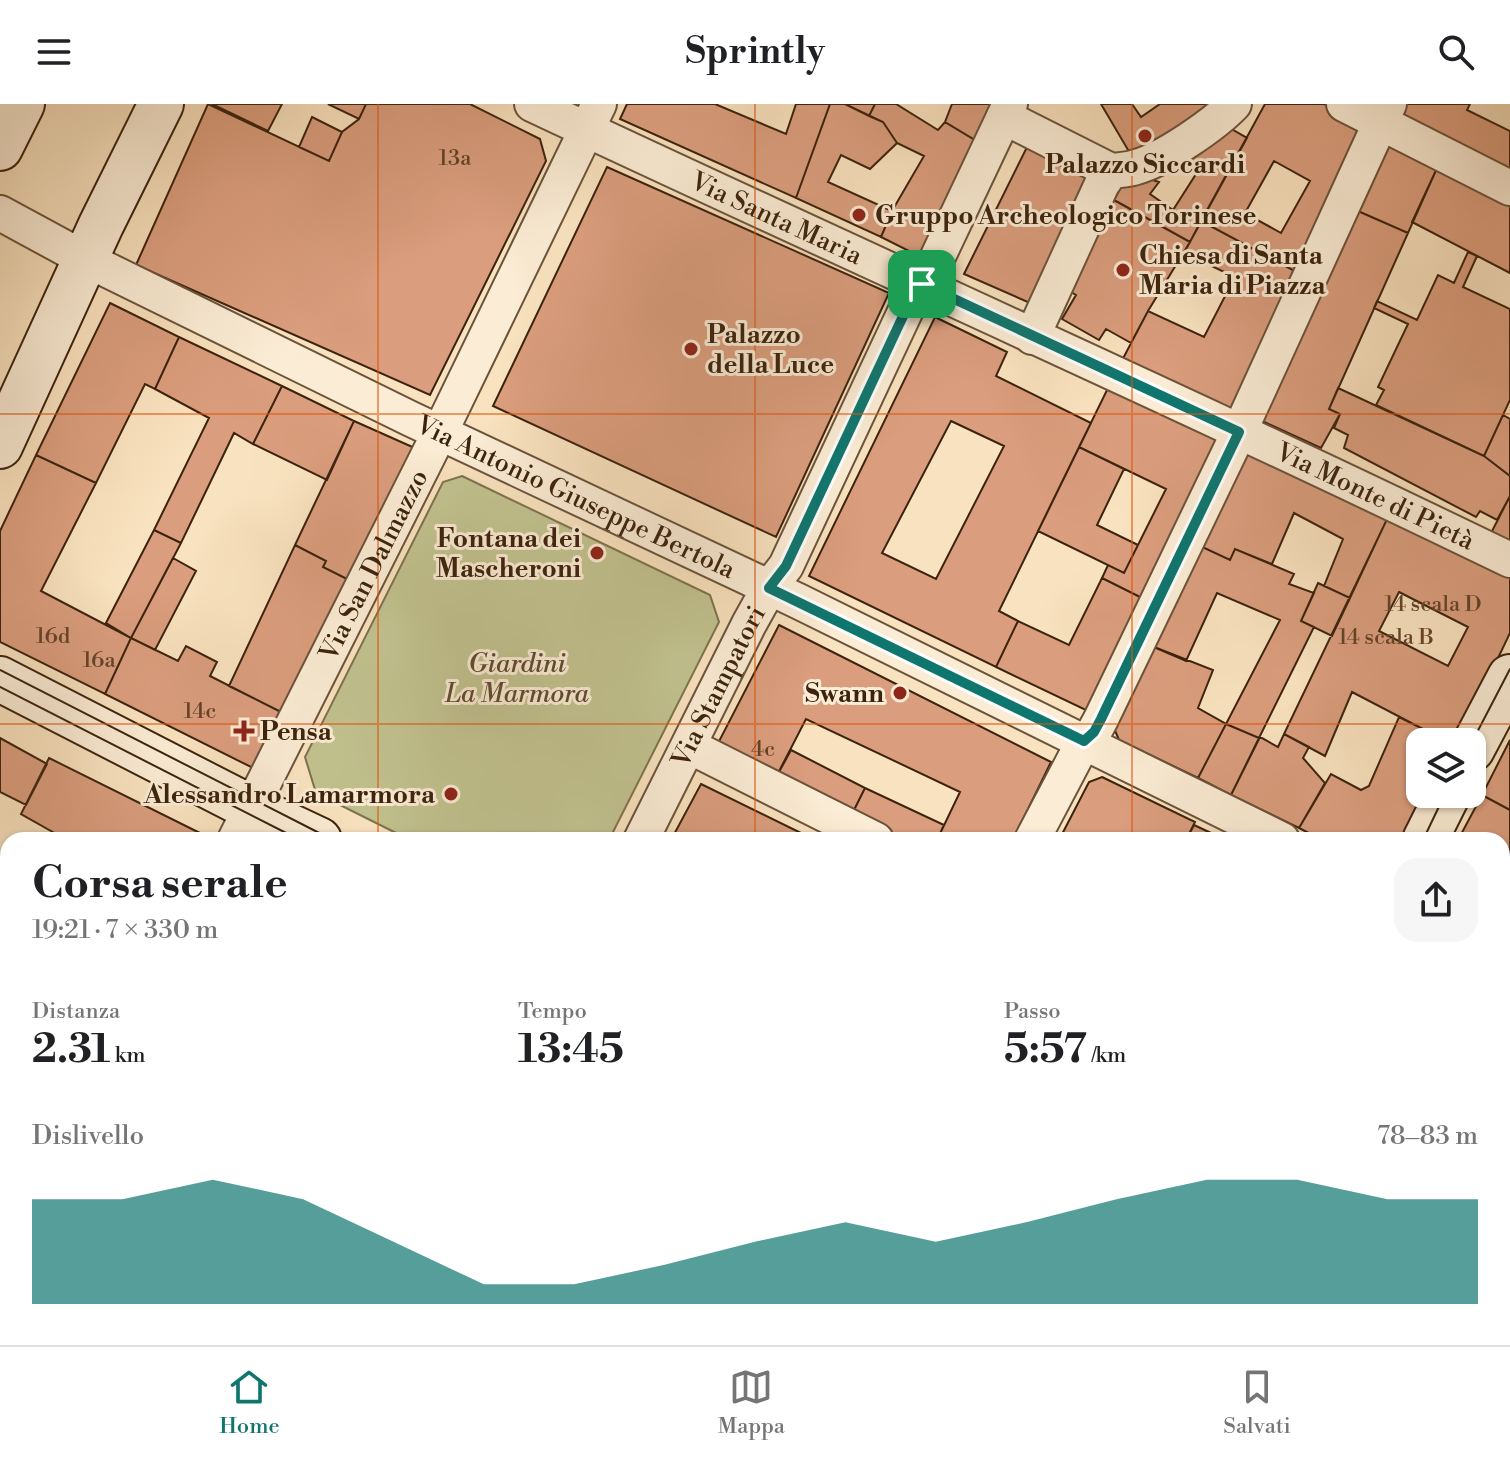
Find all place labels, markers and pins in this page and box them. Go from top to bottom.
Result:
marker: Palazzo Siccardi [1136,127,1154,145]
place label: Palazzo Siccardi [1045,149,1245,181]
place label: Gruppo Archeologico Torinese [875,200,1256,232]
marker: Gruppo Archeologico Torinese [850,206,868,224]
place label: Chiesa di Santa Maria di Piazza [1139,240,1326,302]
pin [888,250,956,318]
marker: Chiesa di Santa Maria di Piazza [1114,261,1132,279]
place label: Palazzo della Luce [707,319,834,381]
marker: Palazzo della Luce [682,340,700,358]
place label: Fontana dei Mascheroni [436,523,581,585]
marker: Fontana dei Mascheroni [588,544,606,562]
place label: Swann [805,678,884,710]
marker: Swann [891,684,909,702]
place label: Pensa [260,716,333,748]
marker: Pensa [235,722,253,740]
place label: Alessandro Lamarmora [143,779,436,811]
marker: Alessandro Lamarmora [442,785,460,803]

